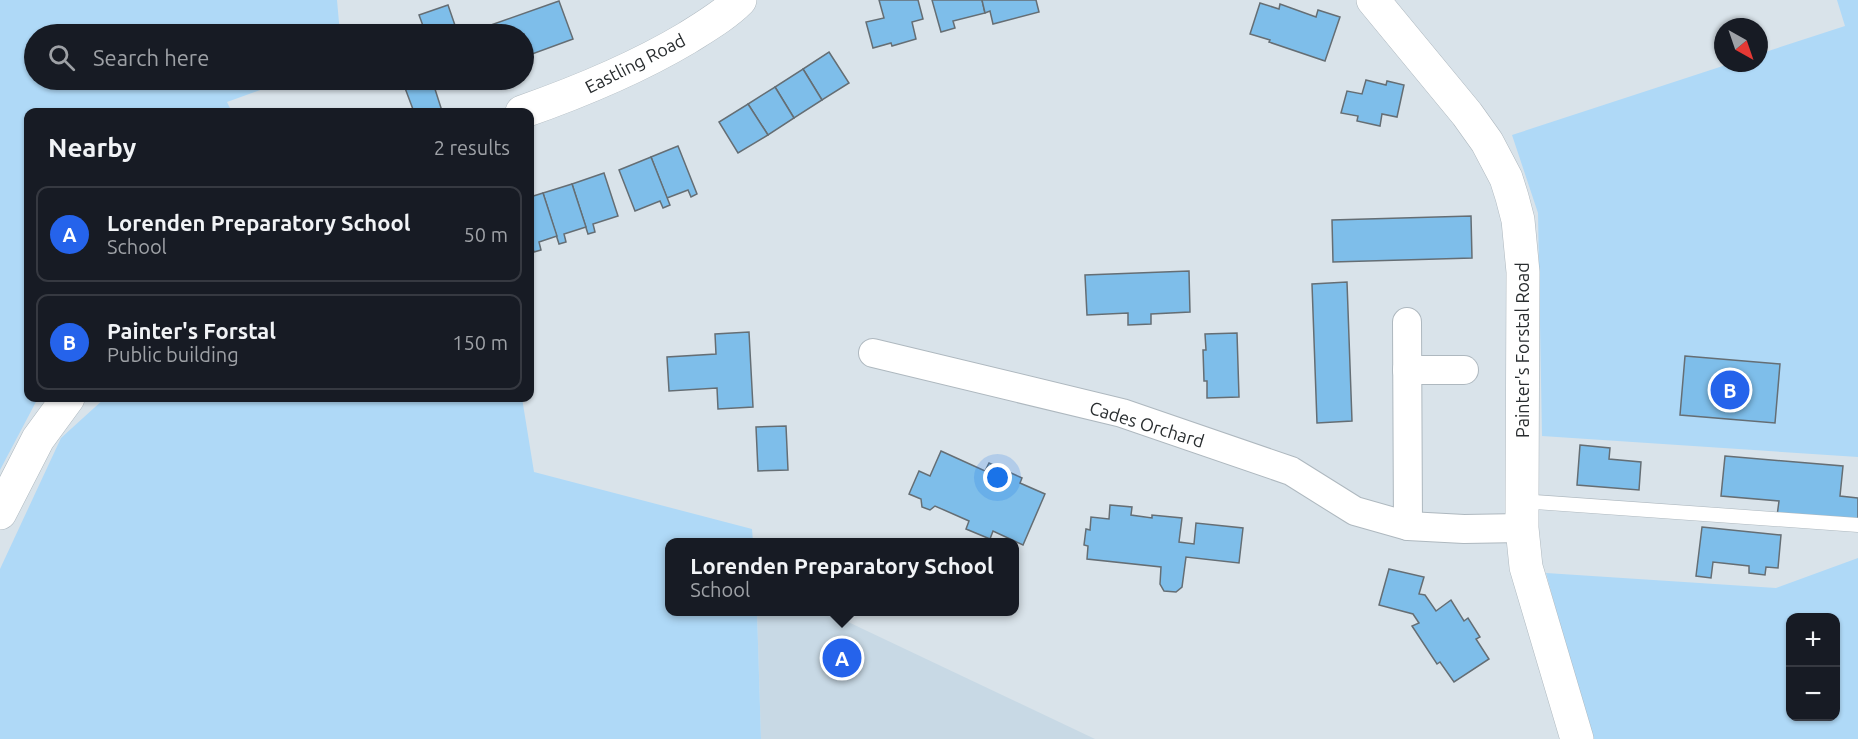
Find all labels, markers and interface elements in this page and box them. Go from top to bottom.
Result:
north arrow [1714,18,1768,72]
search box [24,24,534,90]
street label: Eastling Road [582,29,688,97]
icon: search [45,41,78,74]
text: Search here [93,45,209,70]
text: Nearby [48,133,136,162]
text: 2 results [434,136,510,159]
text: Lorenden Preparatory School [107,210,410,235]
text: A [62,223,77,246]
text: 50 m [464,223,508,246]
text: School [107,235,167,258]
street label: Painter's Forstal Road [1512,262,1532,438]
text: Painter's Forstal [107,318,276,343]
text: B [63,331,76,354]
text: 150 m [452,331,508,354]
text: Public building [107,343,239,366]
pin: B [1710,368,1750,412]
street label: Cades Orchard [1087,397,1207,451]
your location [983,463,1012,492]
popup [665,538,1019,616]
text: Lorenden Preparatory School [690,553,994,578]
text: School [690,578,750,601]
map controls [1786,613,1840,721]
button: + [1786,613,1840,667]
pin: A [822,636,862,680]
button: − [1786,667,1840,721]

